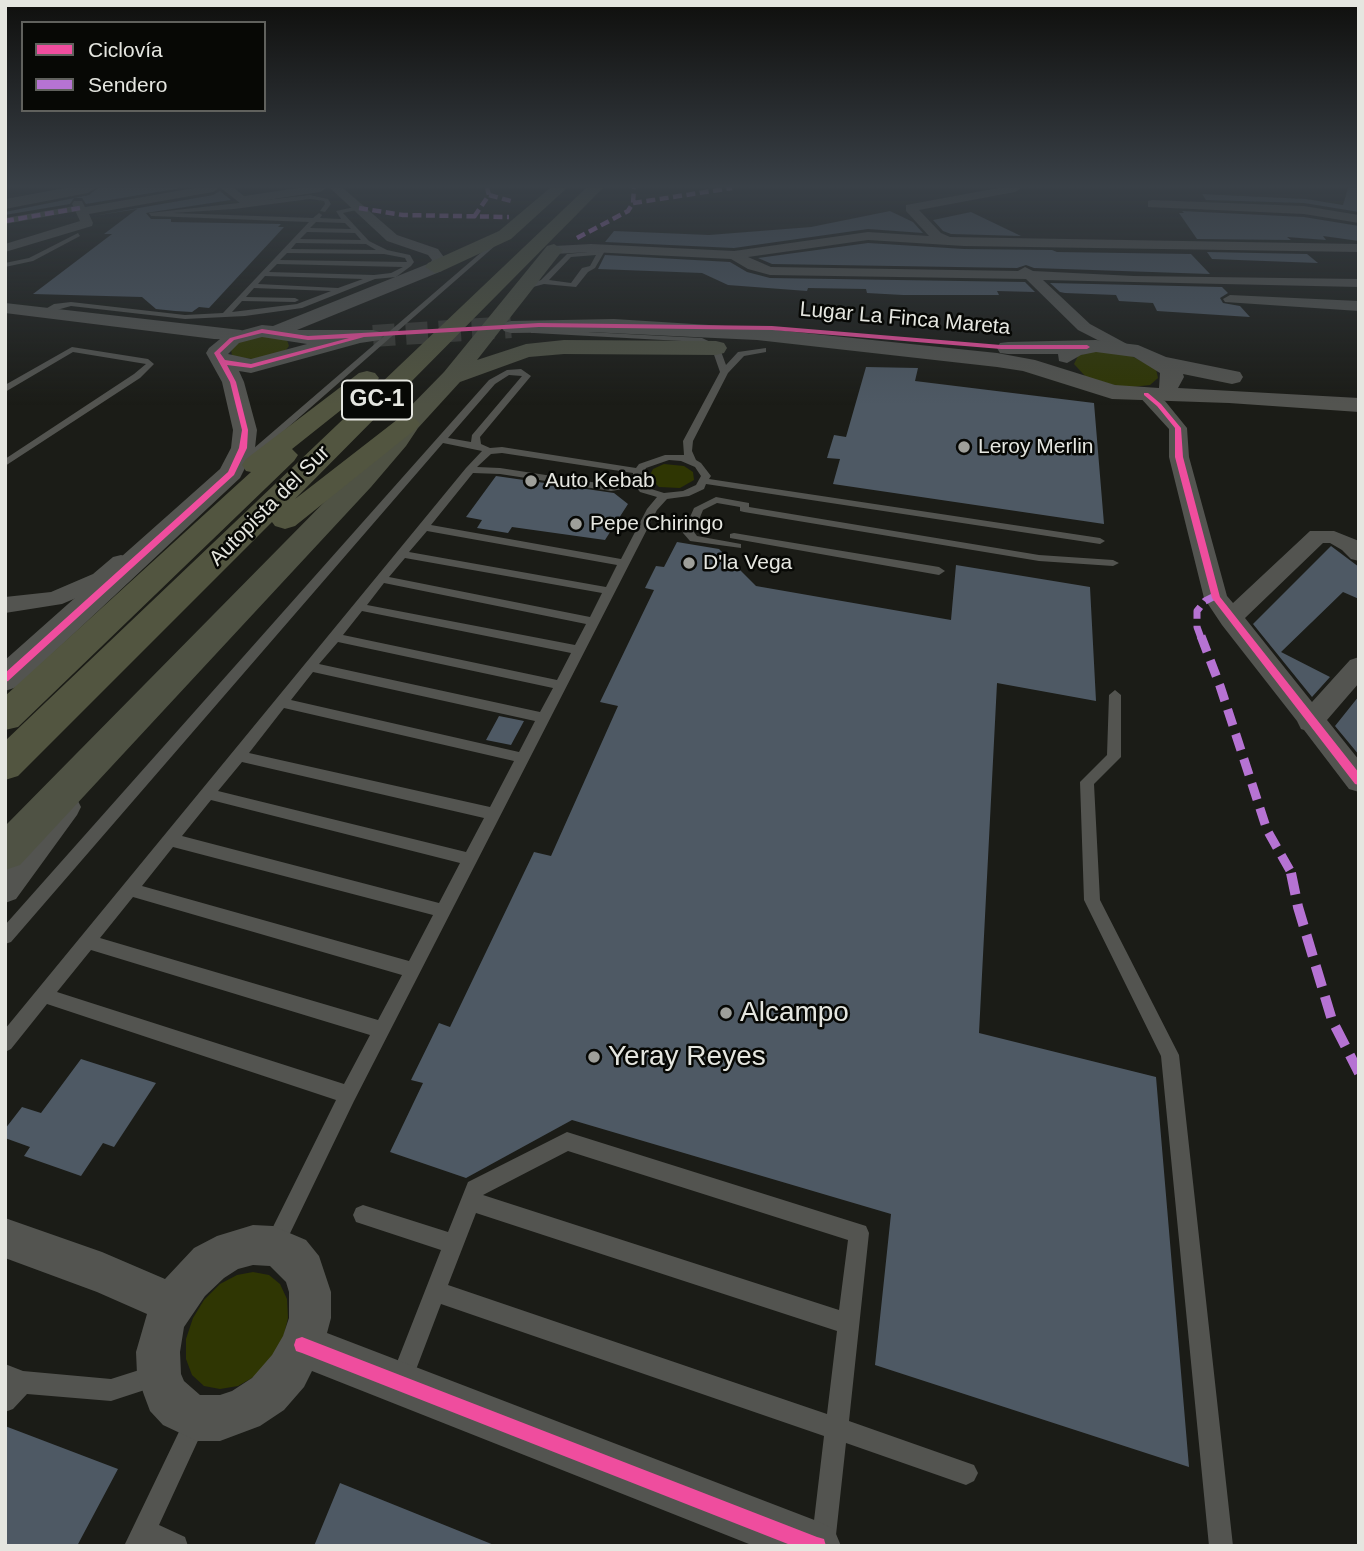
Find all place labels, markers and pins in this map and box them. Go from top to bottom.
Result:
place label: Leroy Merlin [978,434,1094,460]
marker: Leroy Merlin [956,439,972,455]
place label: Auto Kebab [545,468,655,494]
marker: Auto Kebab [523,473,539,489]
place label: Pepe Chiringo [590,511,723,537]
marker: Pepe Chiringo [568,516,584,532]
place label: D'la Vega [703,550,792,576]
marker: D'la Vega [681,555,697,571]
place label: Alcampo [740,996,849,1030]
marker: Alcampo [718,1005,734,1021]
place label: Yeray Reyes [608,1040,766,1074]
marker: Yeray Reyes [586,1049,602,1065]

